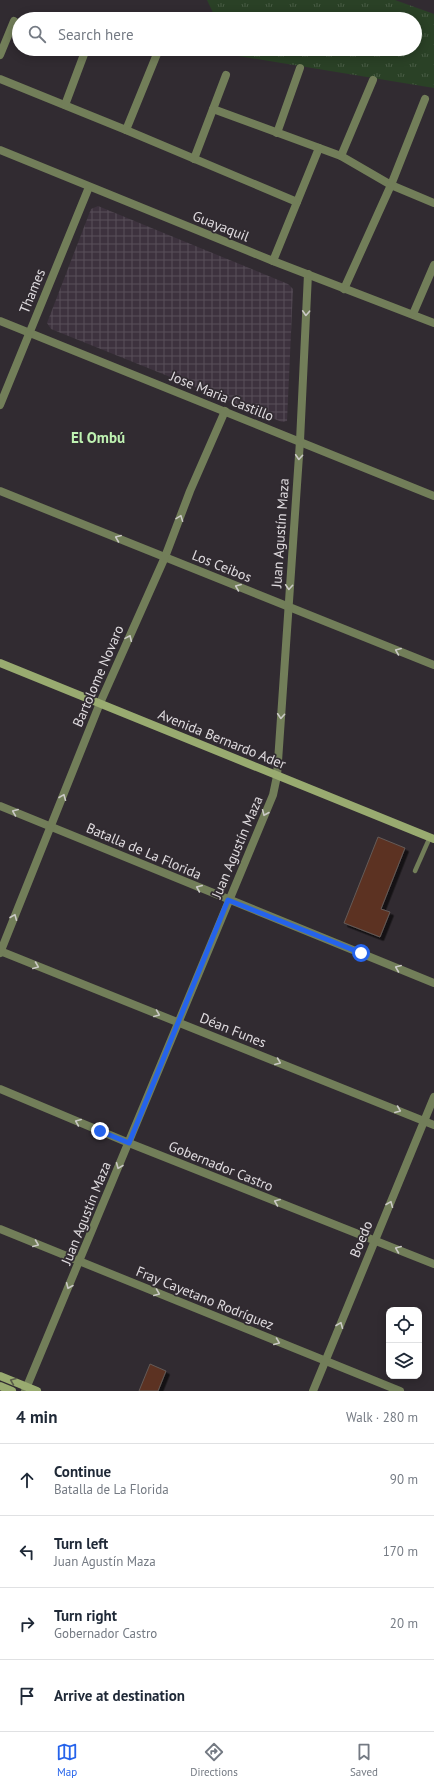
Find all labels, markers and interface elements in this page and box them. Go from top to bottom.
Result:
search box [12,12,422,56]
icon: search [26,23,48,45]
text: Search here [58,25,134,44]
street label: Guayaquil [190,207,252,245]
street label: Thames [15,266,49,316]
one-way arrow [302,310,311,316]
street label: Jose Maria Castillo [167,367,277,425]
district label: El Ombú [71,428,125,447]
one-way arrow [294,454,303,460]
street label: Juan Agustín Maza [267,478,293,589]
one-way arrow [175,515,183,522]
one-way arrow [114,535,121,543]
street label: Los Ceibos [189,546,255,586]
one-way arrow [235,583,242,591]
one-way arrow [285,584,294,590]
street label: Bartolome Novaro [68,622,128,730]
one-way arrow [124,634,132,642]
one-way arrow [394,647,401,655]
street label: Avenida Bernardo Ader [155,705,289,773]
one-way arrow [276,713,285,719]
one-way arrow [58,793,66,800]
street label: Juan Agustín Maza [207,793,267,902]
one-way arrow [11,808,18,816]
one-way arrow [262,809,270,816]
street label: Batalla de La Florida [84,819,204,883]
one-way arrow [196,885,204,893]
one-way arrow [10,914,18,921]
route start [352,944,370,962]
one-way arrow [33,961,40,969]
one-way arrow [394,965,401,973]
one-way arrow [153,1009,160,1017]
street label: Déan Funes [197,1009,269,1052]
one-way arrow [273,1057,281,1065]
one-way arrow [395,1106,402,1114]
one-way arrow [75,1118,82,1126]
route end [91,1122,109,1140]
street label: Gobernador Castro [166,1137,276,1195]
street label: Juan Agustín Maza [57,1159,115,1268]
one-way arrow [116,1162,124,1169]
one-way arrow [273,1198,280,1206]
one-way arrow [385,1201,393,1208]
street label: Boedo [346,1218,376,1260]
one-way arrow [33,1239,40,1247]
one-way arrow [394,1246,401,1254]
street label: Fray Cayetano Rodríguez [133,1262,277,1334]
one-way arrow [66,1282,74,1289]
one-way arrow [153,1288,160,1296]
map controls [386,1307,422,1379]
button: locate [386,1307,422,1343]
one-way arrow [335,1322,343,1330]
one-way arrow [273,1337,280,1345]
button: layers [386,1343,422,1379]
one-way arrow [10,1378,17,1386]
text: 4 min [16,1406,57,1428]
text: Walk · 280 m [346,1409,418,1426]
text: Continue [54,1462,111,1481]
icon: ahead [16,1469,38,1491]
text: 90 m [390,1471,418,1488]
text: Batalla de La Florida [54,1481,169,1498]
text: Turn left [54,1534,108,1553]
icon: left [16,1541,38,1563]
text: 170 m [383,1543,418,1560]
text: Juan Agustín Maza [54,1553,156,1570]
text: Turn right [54,1606,117,1625]
icon: right [16,1613,38,1635]
text: 20 m [390,1615,418,1632]
text: Gobernador Castro [54,1625,157,1642]
icon: arrive [16,1685,38,1707]
text: Arrive at destination [54,1686,185,1705]
tab: Map [56,1741,78,1779]
tab: Directions [190,1741,238,1779]
tab: Saved [350,1741,378,1779]

